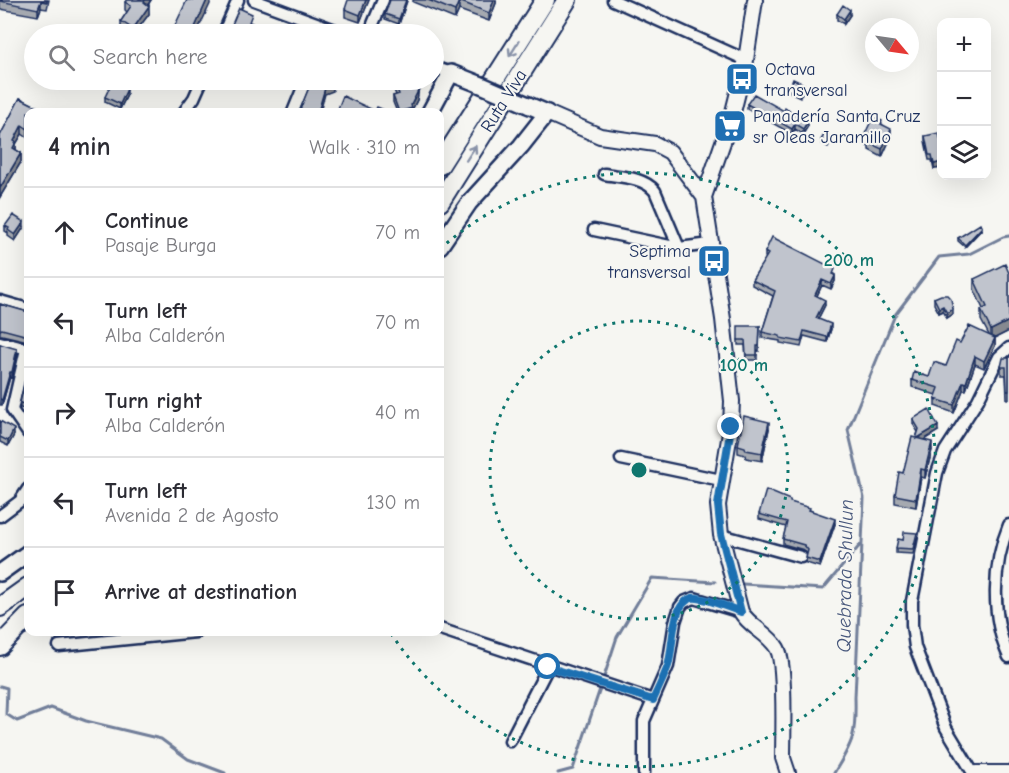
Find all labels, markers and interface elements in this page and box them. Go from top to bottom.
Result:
north arrow [865,18,919,72]
map controls [937,18,991,180]
button: + [937,18,991,72]
search box [24,24,444,90]
one-way arrow [507,40,519,57]
icon: search [45,41,78,74]
text: Search here [93,44,208,70]
place label: Octava transversal [764,59,848,101]
bus stop icon: Octava transversal [724,61,760,97]
street label: Ruta Viva [477,66,531,136]
button: − [937,72,991,126]
place label: Panadería Santa Cruz sr Oleas Jaramillo [753,106,920,148]
supermarket icon: Panadería Santa Cruz sr Oleas Jaramillo [712,108,748,144]
button: layers [937,126,991,180]
text: 4 min [48,132,111,162]
text: Walk · 310 m [309,136,420,159]
one-way arrow [465,145,477,161]
text: Continue [105,208,188,234]
icon: ahead [48,216,81,249]
text: 70 m [375,221,420,244]
text: Pasaje Burga [105,234,217,257]
place label: Septima transversal [607,241,691,283]
bus stop icon: Septima transversal [696,243,732,279]
text: 200 m [824,250,874,271]
text: Turn left [105,298,187,324]
icon: left [48,306,81,339]
text: 70 m [375,311,420,334]
text: Alba Calderón [105,324,225,347]
text: 100 m [720,355,768,376]
text: Turn right [105,388,202,414]
icon: right [48,396,81,429]
text: 40 m [375,401,420,424]
route end [717,413,743,439]
text: Alba Calderón [105,414,225,437]
centre of rings [629,460,649,480]
text: Turn left [105,478,187,504]
icon: left [48,486,81,519]
text: 130 m [367,491,420,514]
water label: Quebrada Shullun [832,499,858,653]
text: Avenida 2 de Agosto [105,504,279,527]
icon: arrive [48,576,81,609]
text: Arrive at destination [105,579,297,605]
route start [534,653,560,679]

